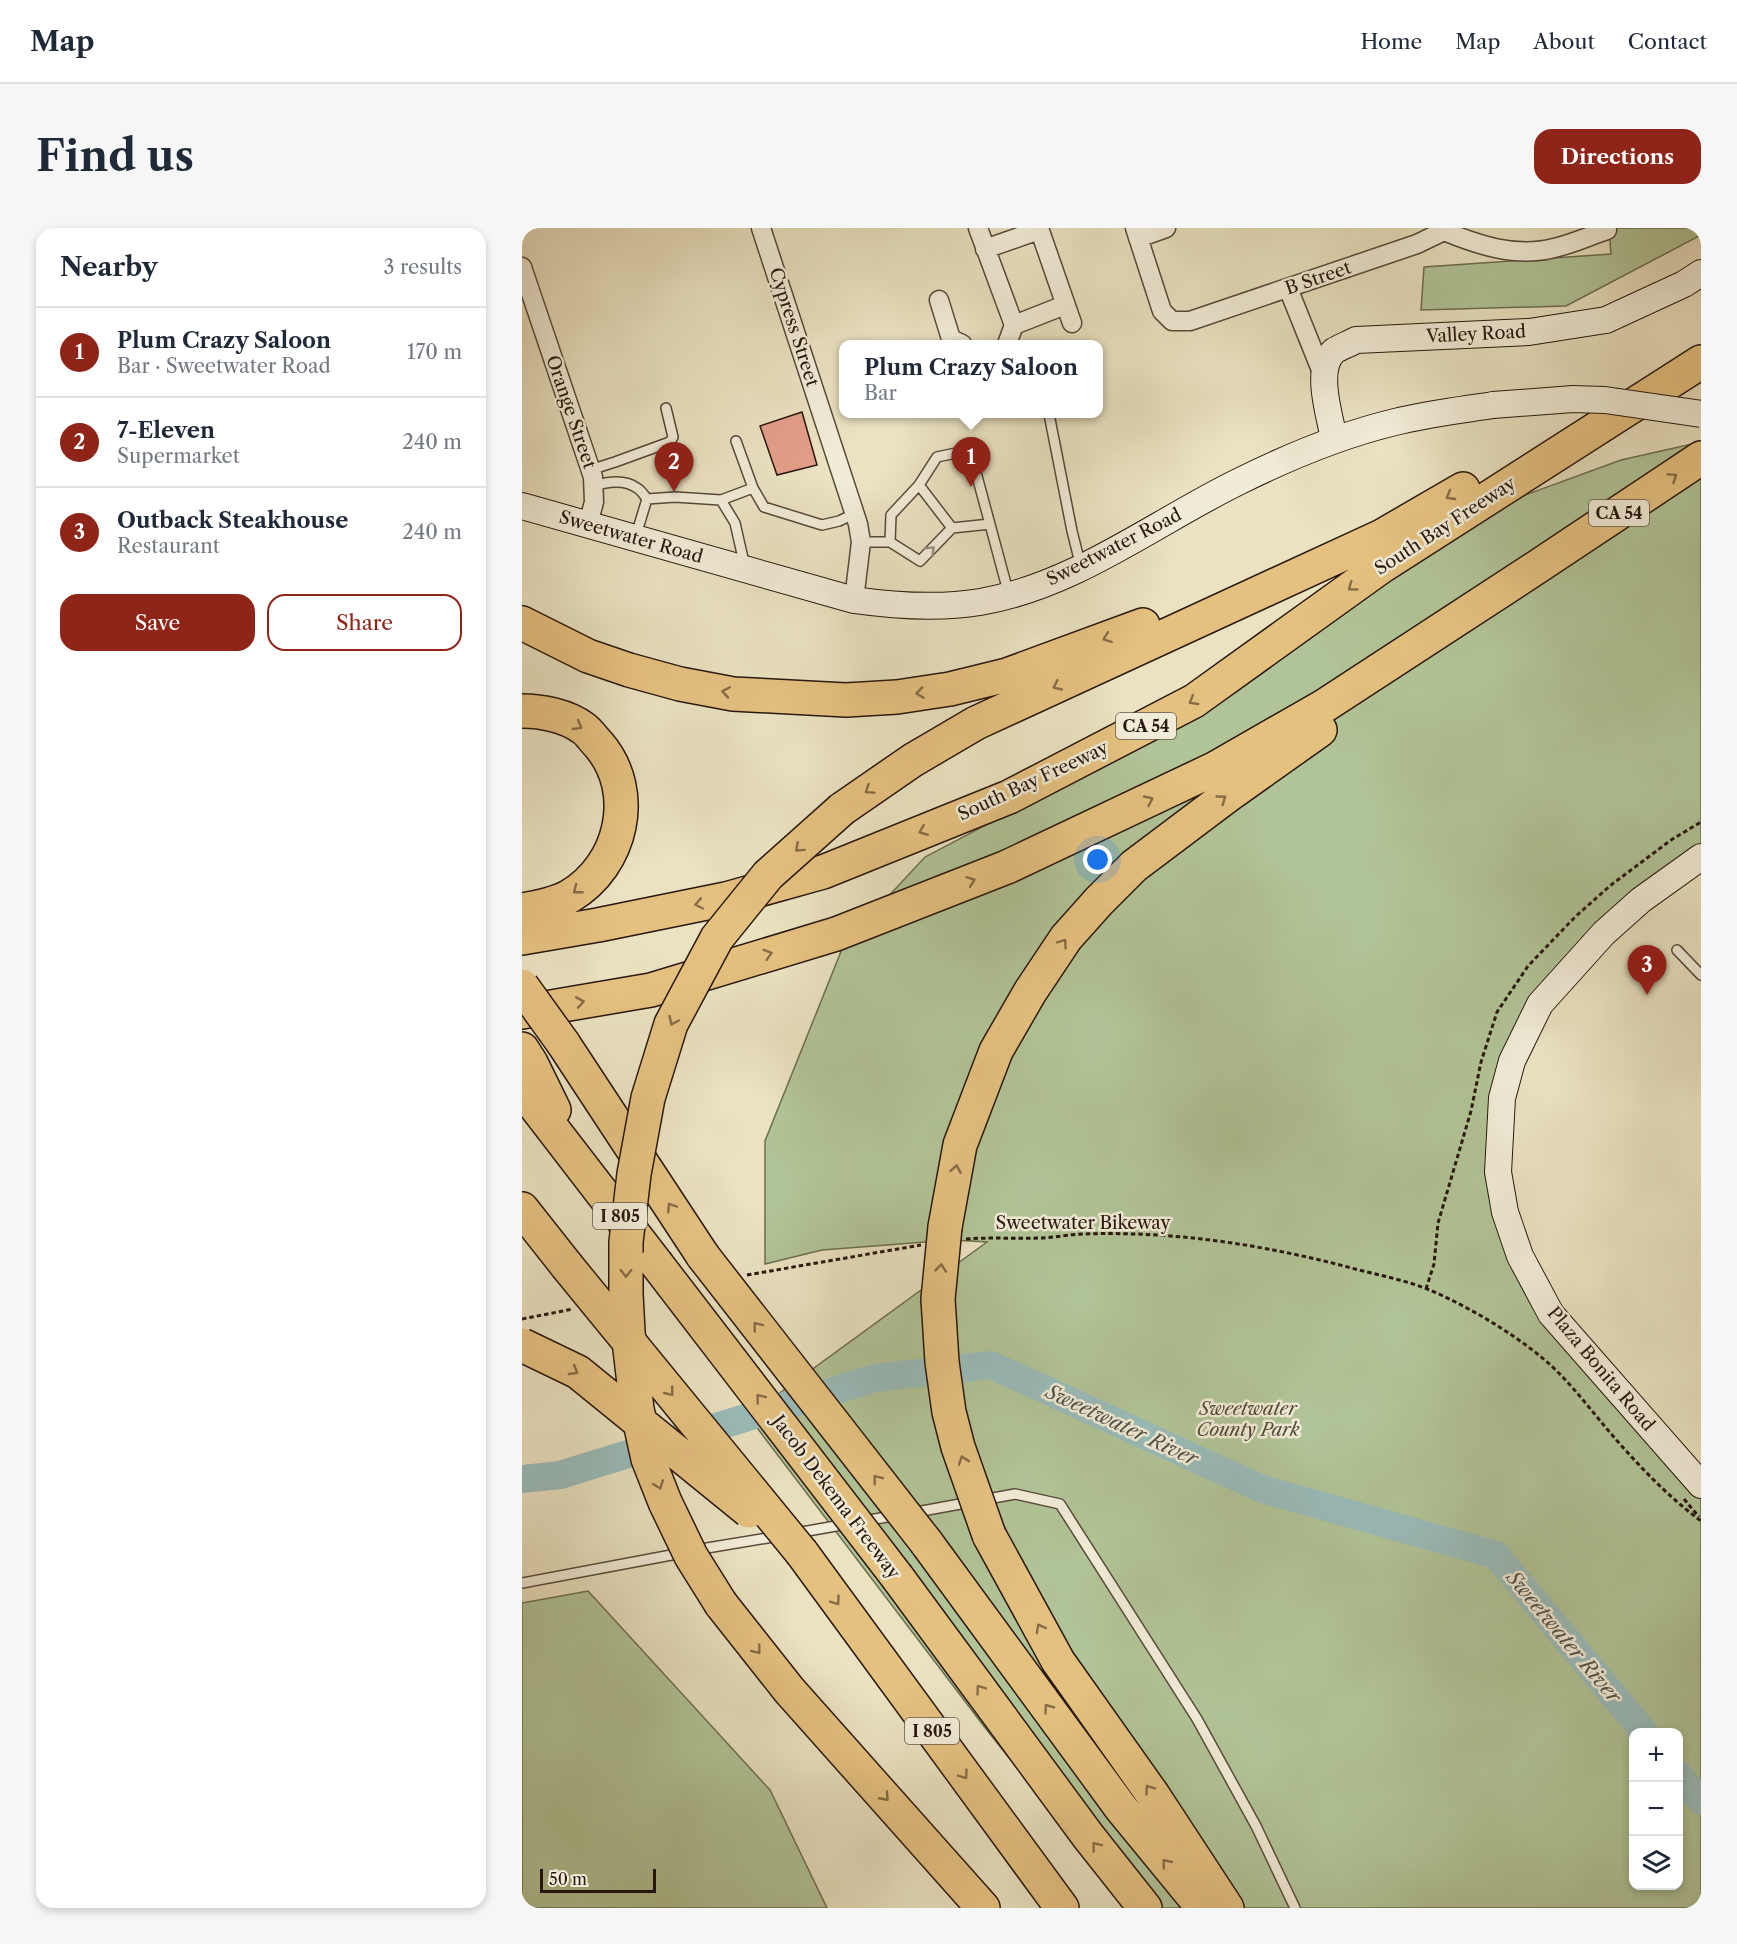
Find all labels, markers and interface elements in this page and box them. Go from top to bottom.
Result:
text: Map [30,24,94,58]
text: Home [1361,29,1422,54]
text: Map [1455,29,1500,54]
text: About [1533,29,1595,54]
text: Contact [1628,29,1707,54]
button: Directions [1534,129,1701,184]
text: Find us [36,130,194,182]
text: Nearby [60,251,158,283]
text: 3 results [384,255,462,279]
street label: B Street [1282,256,1355,300]
street label: Cypress Street [764,265,824,390]
street label: Valley Road [1424,320,1527,348]
text: Plum Crazy Saloon [117,327,331,354]
text: 1 [75,340,84,364]
text: 170 m [407,340,462,364]
popup [839,340,1103,418]
street label: Orange Street [541,352,601,472]
text: Bar · Sweetwater Road [117,354,331,378]
text: Plum Crazy Saloon [864,354,1078,381]
text: Bar [864,381,897,405]
text: 7-Eleven [117,417,215,444]
text: 2 [74,430,85,454]
text: 240 m [402,430,462,454]
pin: 1 [952,438,990,487]
pin: 2 [654,442,694,492]
text: Supermarket [117,444,240,468]
street label: South Bay Freeway [1370,472,1520,580]
one-way arrow [1667,472,1677,484]
one-way arrow [1446,489,1456,501]
road number: CA 54 [1589,500,1649,526]
street label: Sweetwater Road [1043,503,1185,590]
street label: Sweetwater Road [557,506,705,568]
text: Outback Steakhouse [117,507,348,534]
text: 3 [74,520,85,544]
text: 240 m [402,520,462,544]
text: Restaurant [117,534,220,558]
one-way arrow [924,546,934,557]
one-way arrow [1347,580,1358,591]
button: Save [60,594,255,651]
button: Share [267,594,462,651]
one-way arrow [1102,631,1113,644]
one-way arrow [1053,678,1064,690]
one-way arrow [721,687,731,699]
one-way arrow [916,687,925,699]
one-way arrow [1189,693,1199,705]
road number: CA 54 [1116,713,1176,739]
one-way arrow [572,719,582,730]
street label: South Bay Freeway [954,736,1113,826]
one-way arrow [865,783,876,794]
one-way arrow [1142,795,1153,807]
one-way arrow [1216,795,1227,806]
one-way arrow [919,824,930,836]
one-way arrow [795,841,805,852]
your location [1083,845,1112,874]
one-way arrow [965,876,976,888]
one-way arrow [573,883,584,894]
one-way arrow [694,897,704,910]
one-way arrow [1056,939,1067,950]
pin: 3 [1628,946,1666,995]
one-way arrow [762,949,773,961]
one-way arrow [574,996,584,1009]
one-way arrow [668,1015,680,1026]
one-way arrow [949,1165,962,1175]
road number: I 805 [593,1203,647,1229]
one-way arrow [666,1203,678,1213]
street label: Sweetwater Bikeway [996,1212,1171,1234]
one-way arrow [934,1264,947,1273]
one-way arrow [620,1269,632,1278]
street label: Plaza Bonita Road [1543,1302,1659,1436]
one-way arrow [754,1321,765,1332]
one-way arrow [568,1364,578,1376]
water label: Sweetwater River [1041,1379,1203,1471]
one-way arrow [663,1385,674,1396]
one-way arrow [756,1394,767,1405]
park label: Sweetwater County Park [1196,1398,1300,1441]
street label: Jacob Dekema Freeway [765,1408,905,1584]
one-way arrow [957,1456,970,1466]
one-way arrow [874,1475,885,1486]
one-way arrow [651,1480,664,1490]
water label: Sweetwater River [1501,1565,1627,1709]
one-way arrow [829,1594,840,1605]
one-way arrow [1036,1623,1047,1634]
one-way arrow [750,1643,761,1654]
one-way arrow [976,1684,987,1695]
one-way arrow [1044,1703,1055,1714]
road number: I 805 [905,1718,959,1744]
map controls [1629,1728,1683,1890]
button: + [1629,1728,1683,1782]
one-way arrow [957,1768,968,1779]
button: − [1629,1782,1683,1836]
one-way arrow [1145,1785,1156,1796]
one-way arrow [878,1791,889,1801]
button: layers [1629,1836,1683,1890]
one-way arrow [1092,1841,1103,1852]
one-way arrow [1163,1859,1174,1870]
scale bar [540,1866,656,1894]
text: 50 m [549,1869,587,1889]

